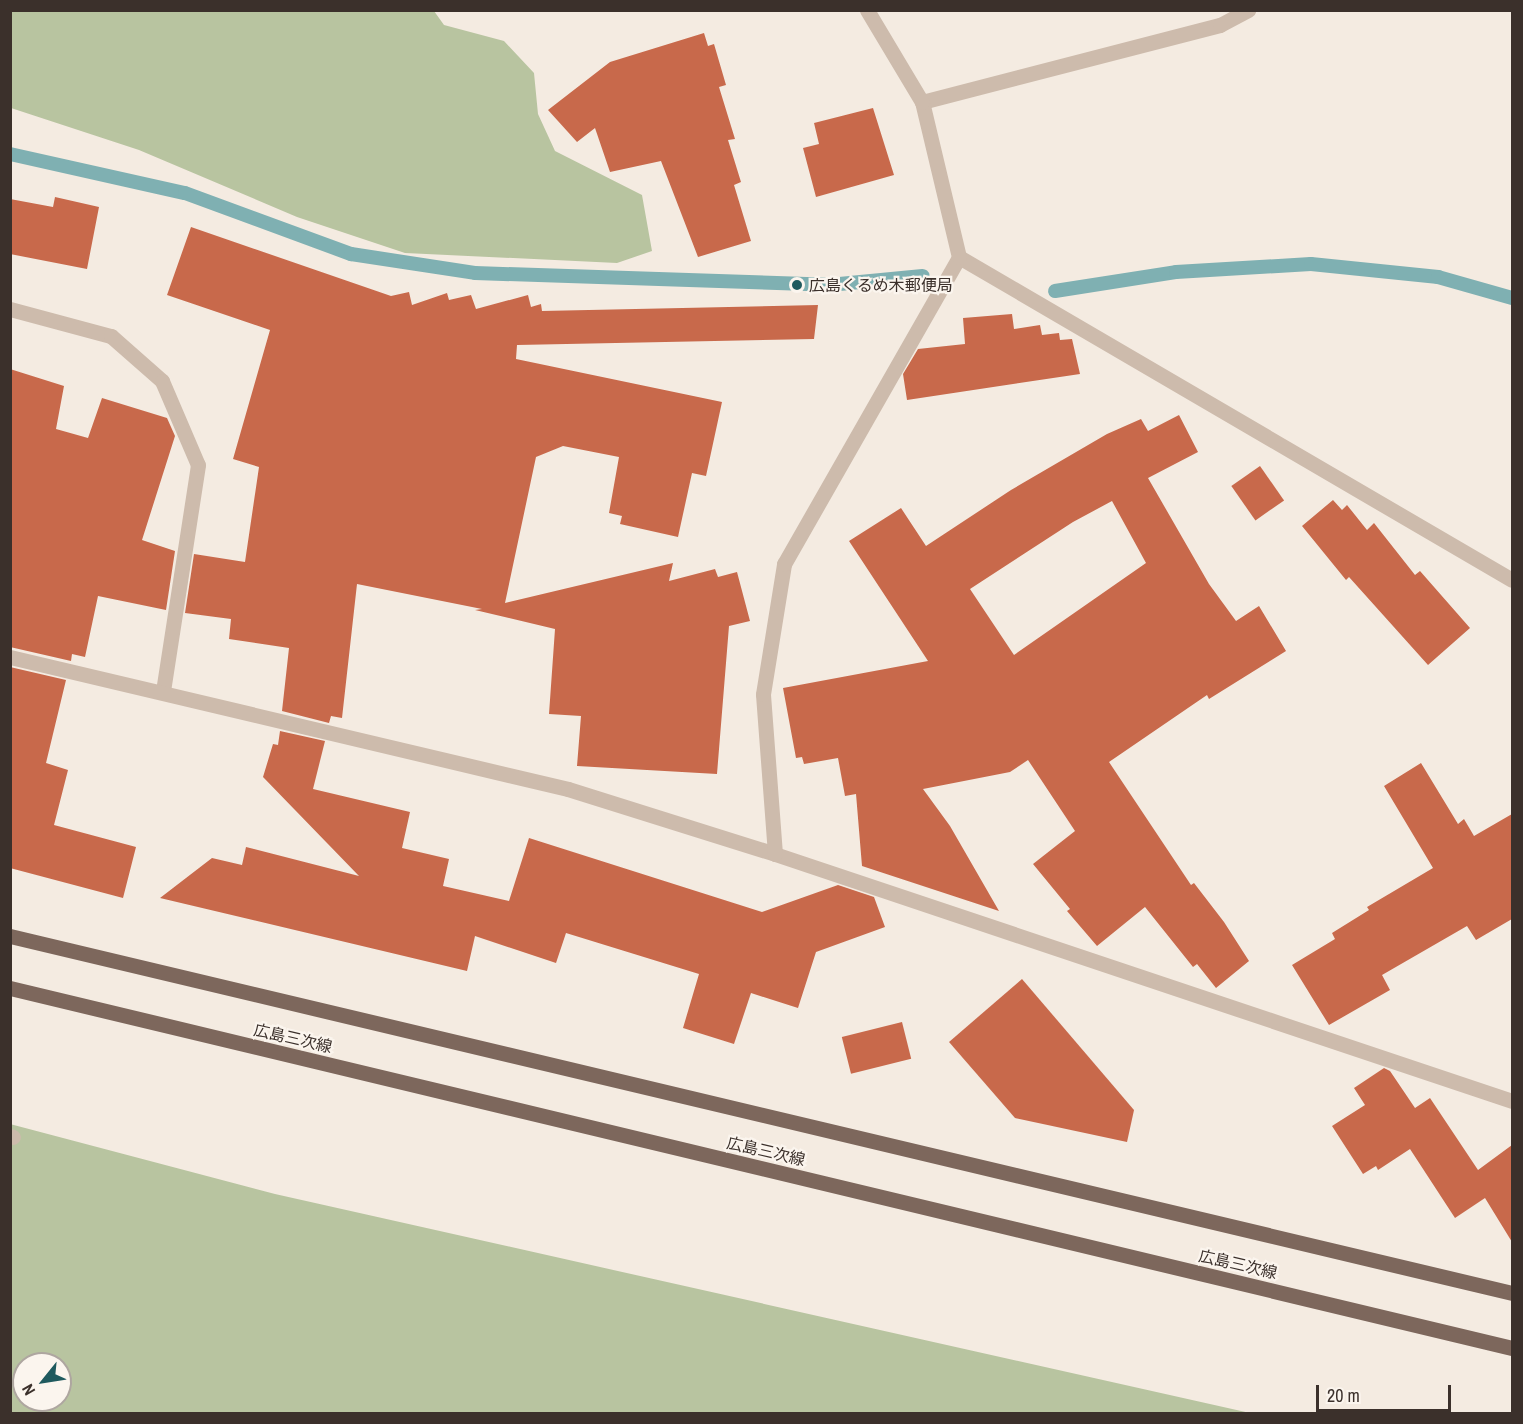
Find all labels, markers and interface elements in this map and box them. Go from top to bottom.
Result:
place label: 広島くるめ木郵便局 [809,275,953,295]
marker: 広島くるめ木郵便局 [790,278,804,292]
street label: 広島三次線 [252,1020,334,1056]
street label: 広島三次線 [725,1133,807,1169]
street label: 広島三次線 [1197,1246,1279,1282]
north arrow [12,1352,72,1412]
scale bar [1319,1373,1454,1411]
text: N [16,1380,40,1400]
text: 20 m [1327,1383,1360,1408]

